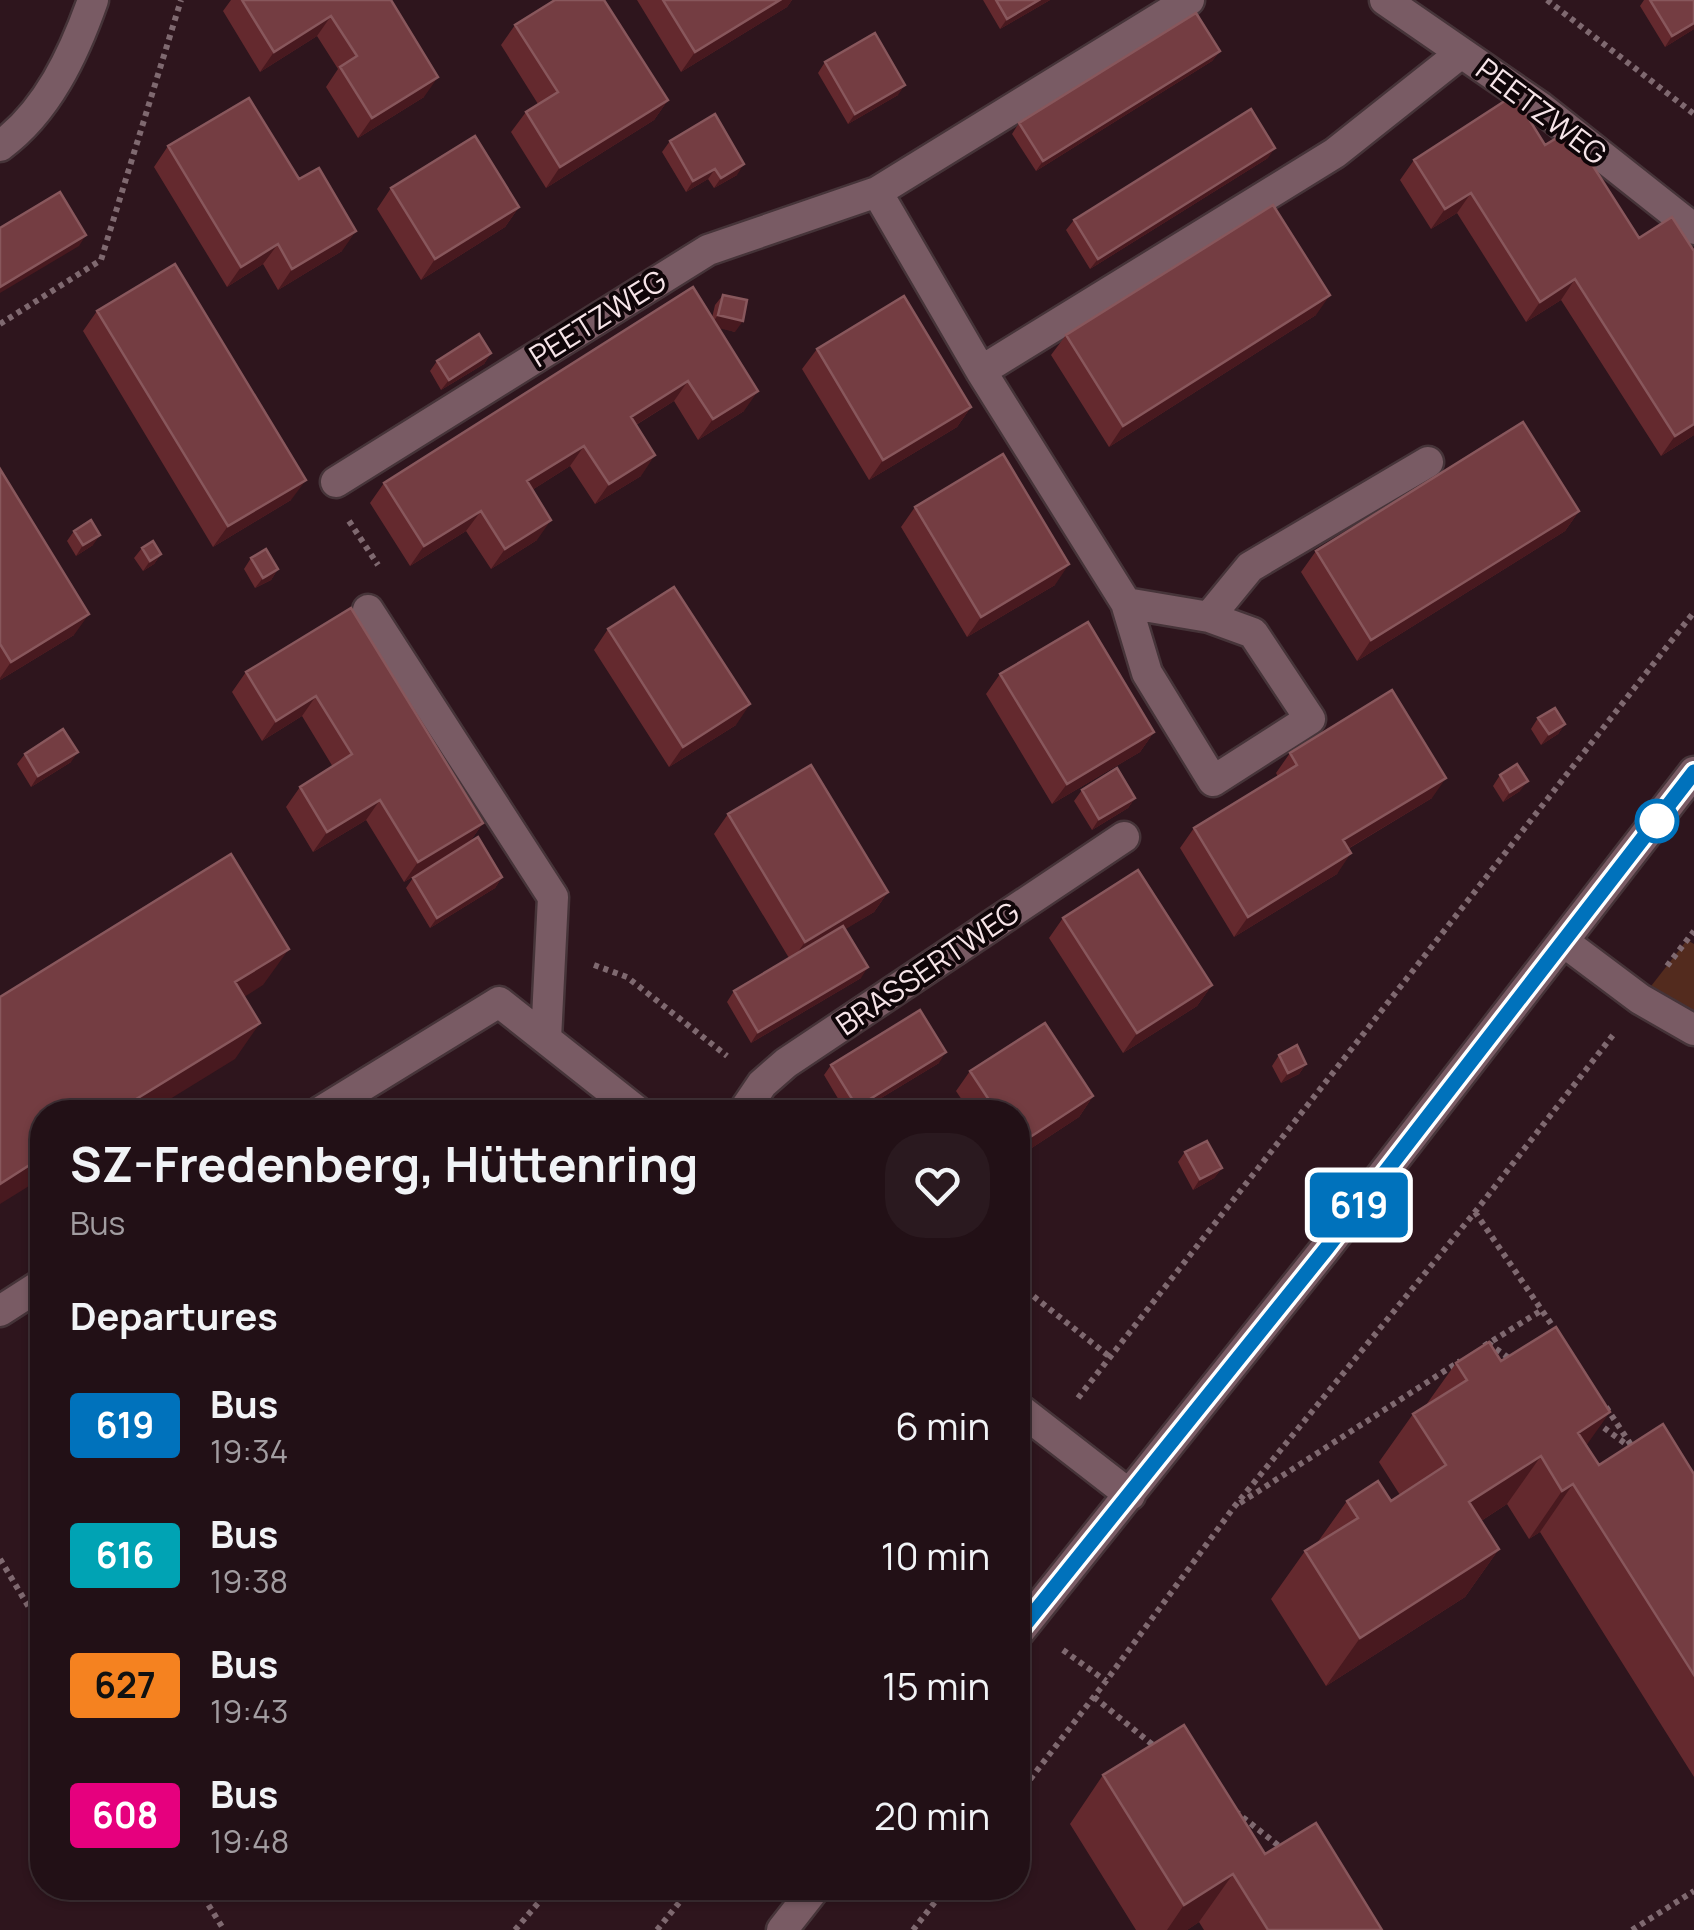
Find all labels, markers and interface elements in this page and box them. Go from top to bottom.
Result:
street label: PEETZWEG [1468,48,1616,174]
street label: PEETZWEG [521,260,673,376]
unlabelled marker [1636,800,1678,842]
street label: BRASSERTWEG [828,891,1027,1044]
text: SZ-Fredenberg, Hüttenring [70,1131,698,1196]
button: heart [885,1133,990,1238]
line badge: 619 [1302,1172,1416,1238]
text: 619 [1330,1181,1388,1229]
text: Bus [70,1201,125,1245]
text: Departures [70,1289,278,1341]
text: Bus [210,1377,278,1429]
text: 6 min [895,1399,990,1451]
text: 619 [96,1401,154,1449]
text: 19:34 [210,1429,288,1473]
text: Bus [210,1507,278,1559]
text: 10 min [881,1529,990,1581]
text: 616 [96,1531,154,1579]
text: 19:38 [210,1559,288,1603]
text: Bus [210,1637,278,1689]
text: 15 min [882,1659,990,1711]
text: 627 [94,1661,156,1709]
text: 19:43 [210,1689,288,1733]
text: Bus [210,1767,278,1819]
text: 20 min [874,1789,990,1841]
text: 608 [92,1791,158,1839]
text: 19:48 [210,1819,289,1863]

